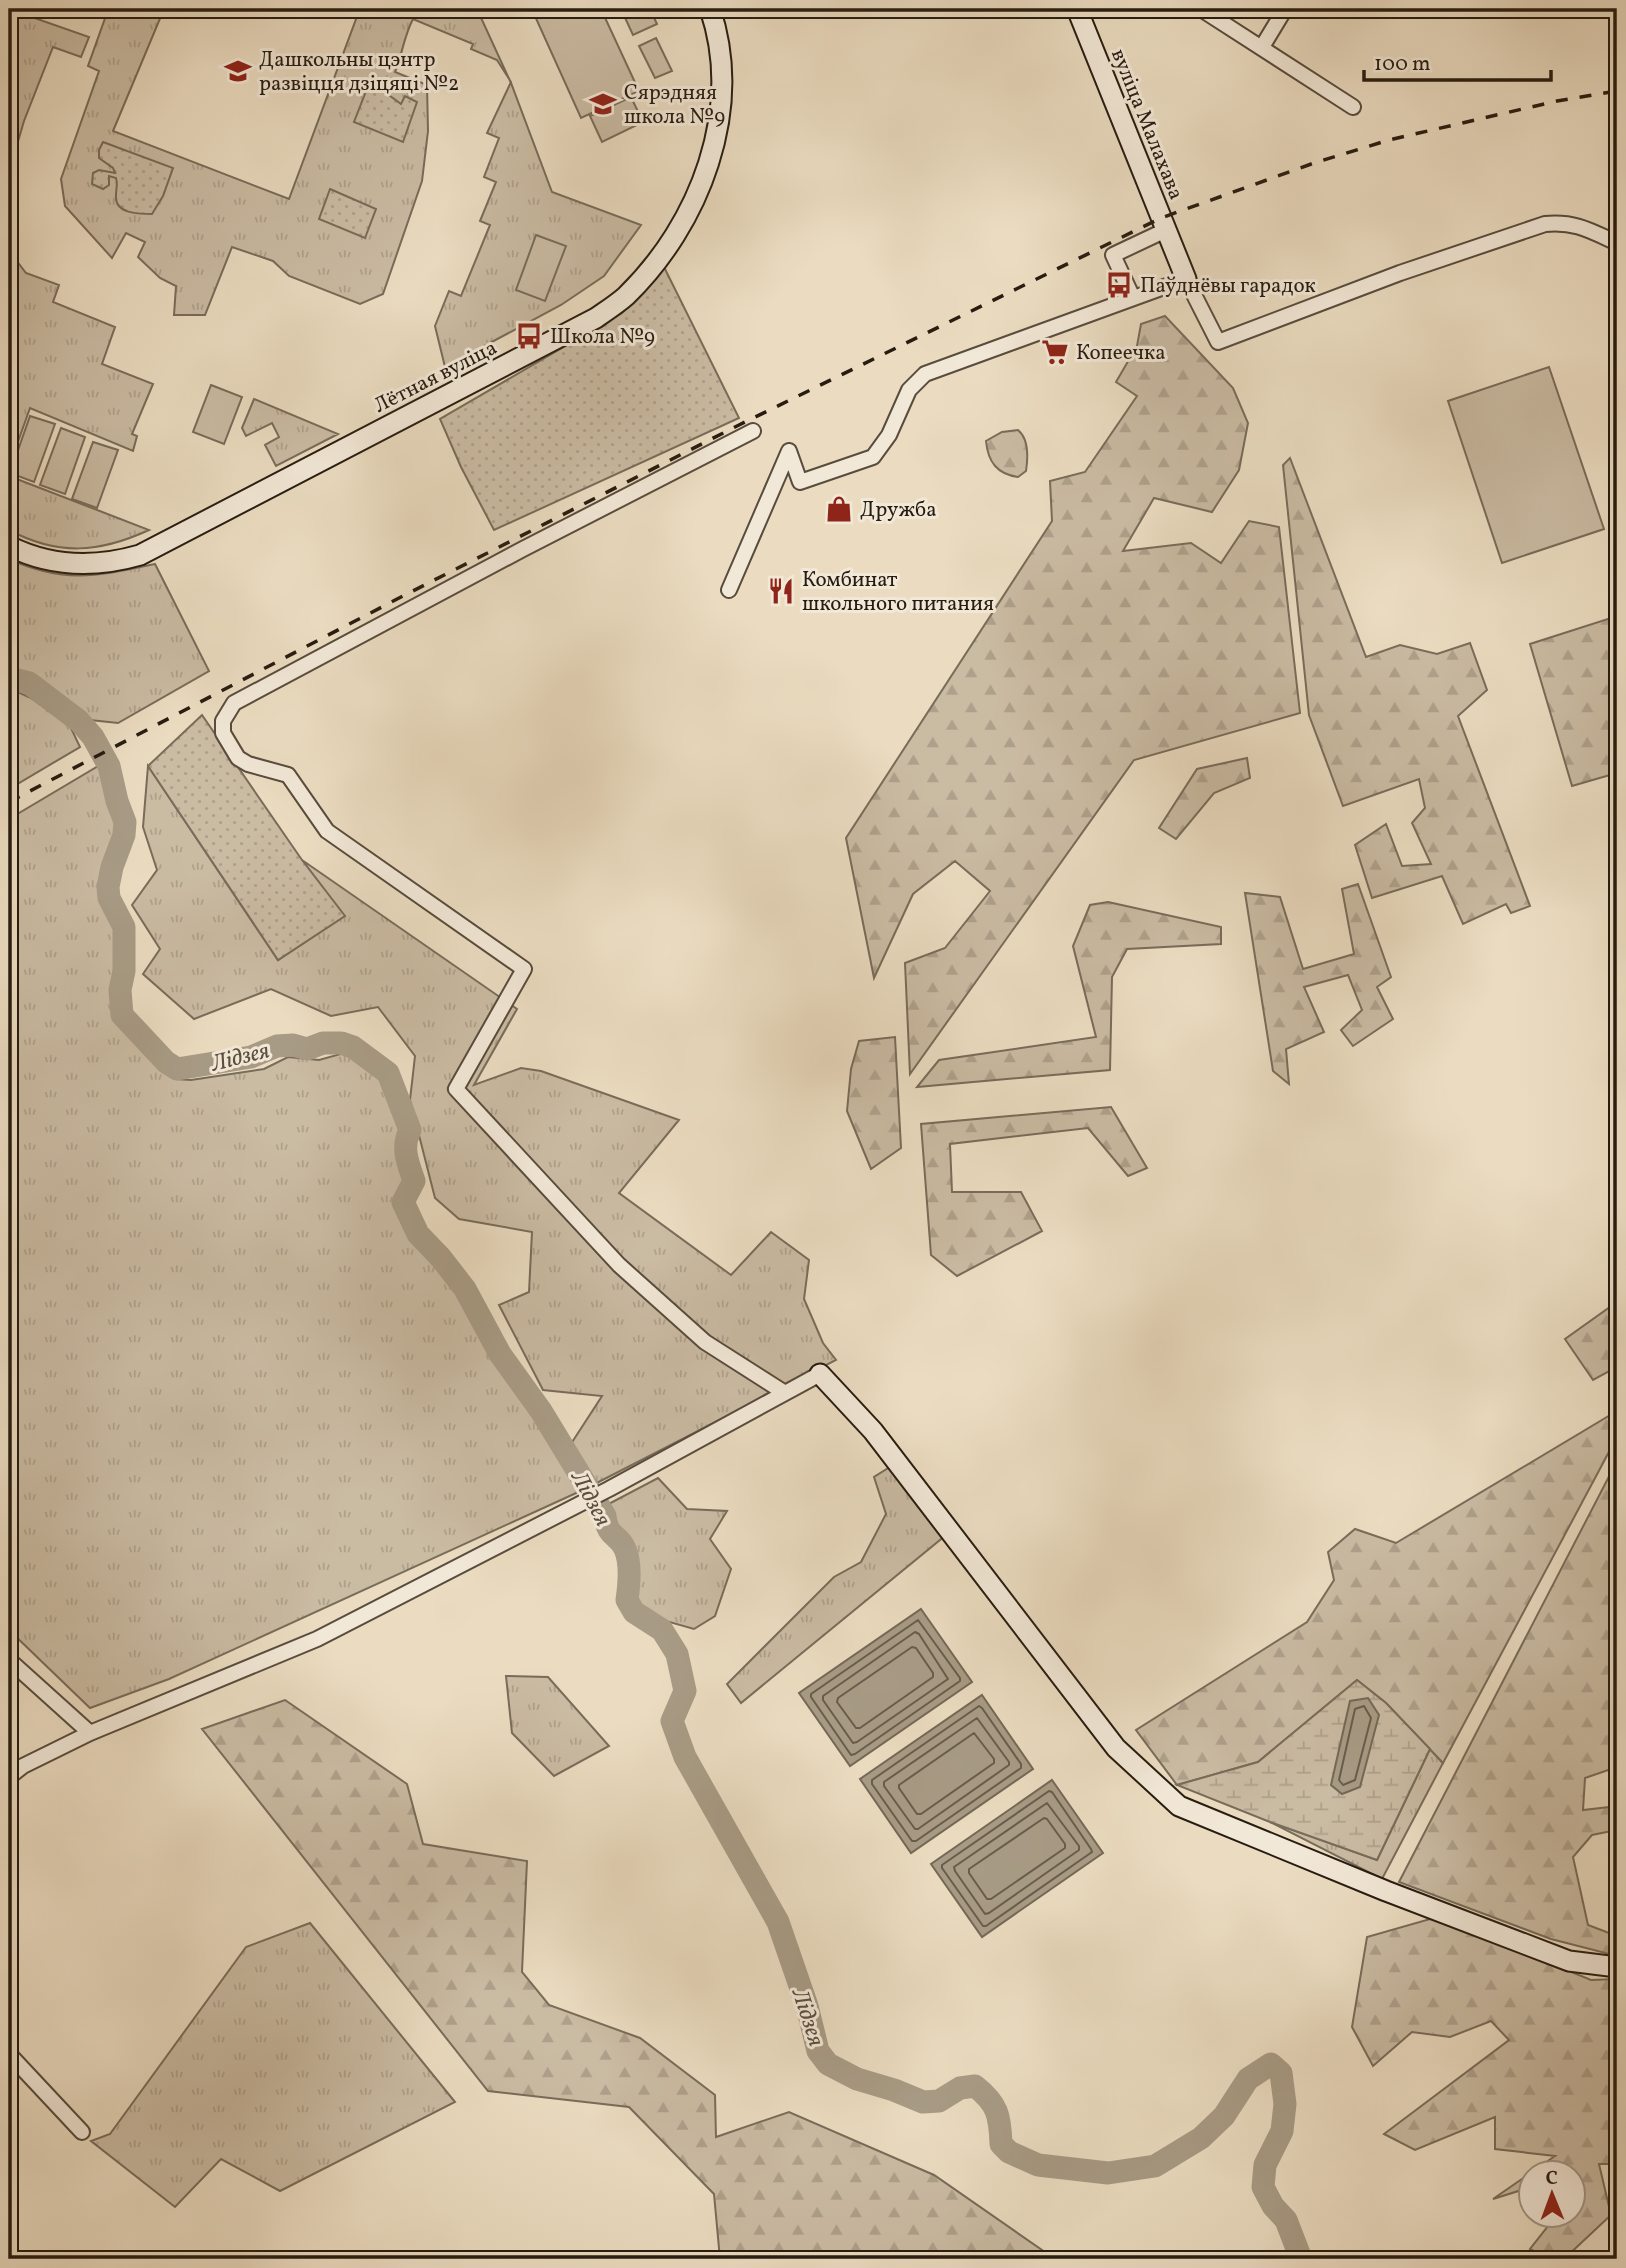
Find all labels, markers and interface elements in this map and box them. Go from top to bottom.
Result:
scale bar [1364,38,1551,82]
street label: вуліца Малахава [1103,45,1190,204]
place label: Дашкольны цэнтр развіцця дзіцяці №2 [259,46,459,99]
text: 100 m [1374,50,1431,79]
school or university icon: Дашкольны цэнтр развіцця дзіцяці №2 [223,56,253,86]
place label: Сярэдняя школа №9 [624,79,725,132]
school or university icon: Сярэдняя школа №9 [588,89,618,119]
bus stop icon: Паўднёвы гарадок [1104,270,1134,300]
place label: Паўднёвы гарадок [1140,272,1316,301]
bus stop icon: Школа №9 [514,321,544,351]
place label: Школа №9 [550,323,655,352]
street label: Лётная вуліца [369,334,502,421]
supermarket icon: Копеечка [1040,337,1070,367]
place label: Копеечка [1076,339,1166,368]
shop icon: Дружба [824,494,854,524]
place label: Дружба [860,496,937,525]
place label: Комбинат школьного питания [802,566,994,619]
restaurant icon: Комбинат школьного питания [766,576,796,606]
water label: Лідзея [207,1035,273,1081]
water label: Лідзея [562,1464,618,1533]
water label: Лідзея [782,1984,831,2051]
north arrow [1518,2160,1588,2230]
text: С [1545,2166,1558,2192]

